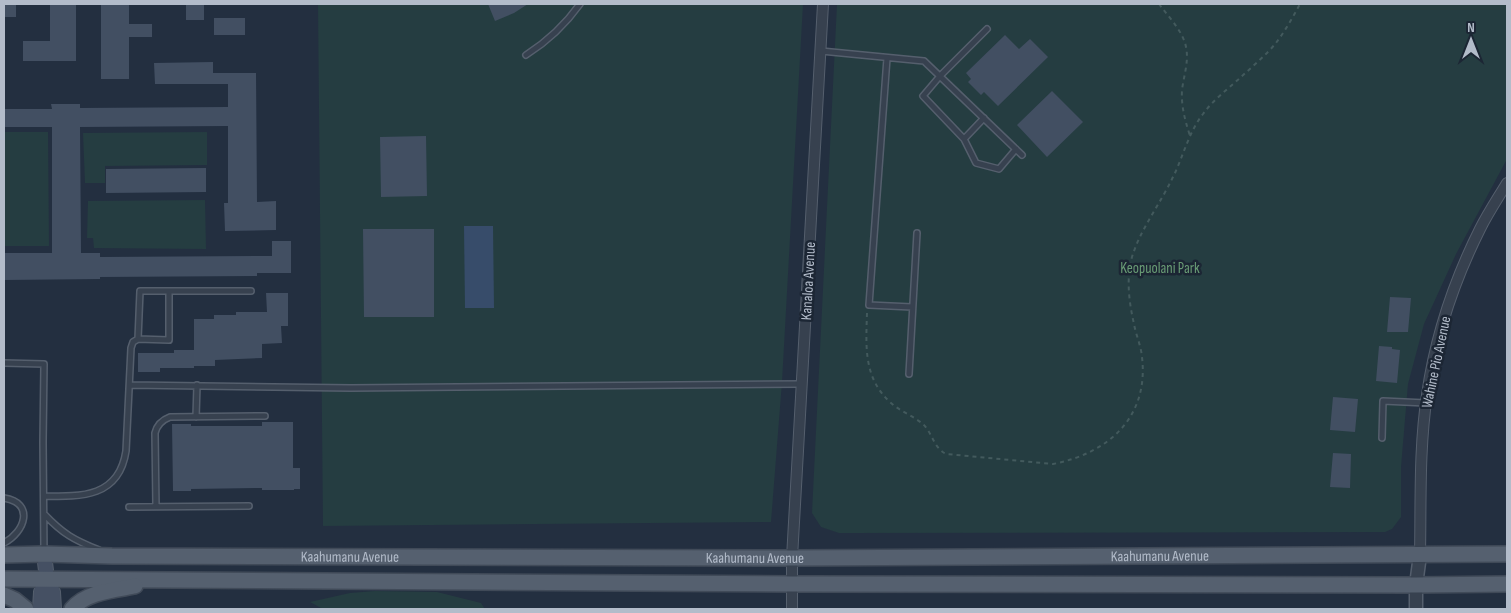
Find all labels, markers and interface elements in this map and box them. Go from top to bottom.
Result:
north arrow [1446,15,1496,65]
text: N [1467,19,1475,36]
street label: Kanaloa Avenue [797,241,820,321]
park label: Keopuolani Park [1120,259,1200,278]
street label: Wahine Pio Avenue [1417,314,1456,410]
street label: Kaahumanu Avenue [1111,547,1209,566]
street label: Kaahumanu Avenue [301,548,399,567]
street label: Kaahumanu Avenue [706,549,804,568]

